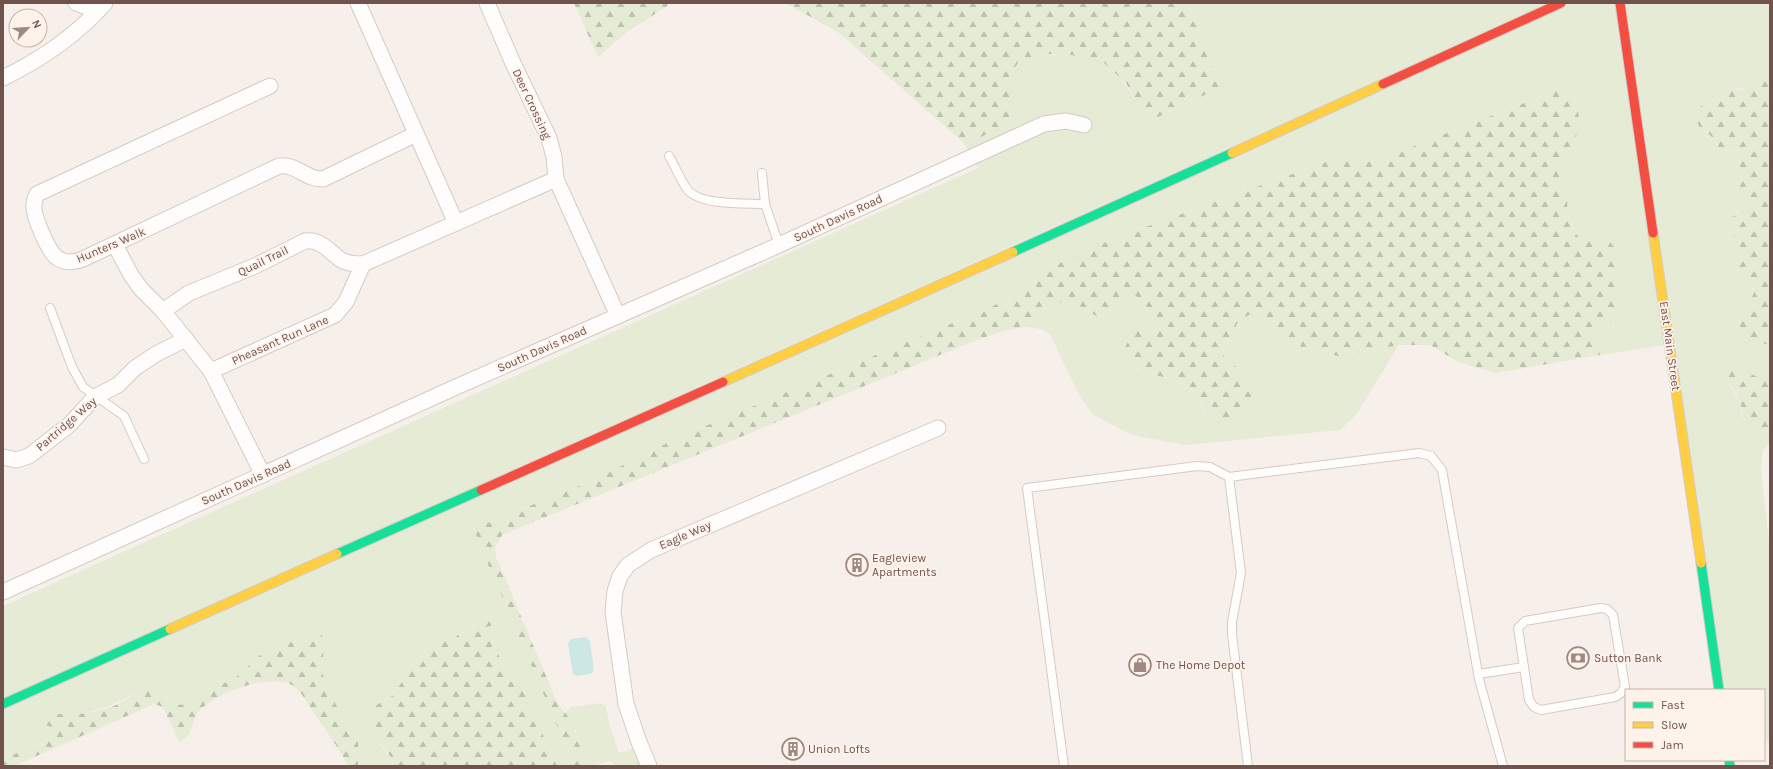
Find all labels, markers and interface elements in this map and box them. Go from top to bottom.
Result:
north arrow [8,8,48,48]
text: N [29,18,44,30]
street label: Deer Crossing [510,67,554,142]
street label: South Davis Road [791,191,885,245]
street label: Hunters Walk [74,224,148,266]
street label: Quail Trail [235,243,291,279]
street label: East Main Street [1657,300,1683,392]
street label: Pheasant Run Lane [229,312,331,368]
street label: South Davis Road [495,323,589,375]
street label: Partridge Way [33,394,99,454]
street label: South Davis Road [199,456,293,508]
street label: Eagle Way [657,518,713,552]
place label: Eagleview Apartments [872,551,937,579]
building icon: Eagleview Apartments [844,552,870,578]
bank icon: Sutton Bank [1565,645,1591,671]
place label: Sutton Bank [1594,651,1663,665]
shop icon: The Home Depot [1127,652,1153,678]
place label: The Home Depot [1156,658,1246,672]
legend [1625,689,1765,761]
text: Fast [1661,698,1685,712]
text: Slow [1661,718,1687,732]
building icon: Union Lofts [780,736,806,762]
text: Jam [1661,738,1684,752]
place label: Union Lofts [808,742,870,756]

